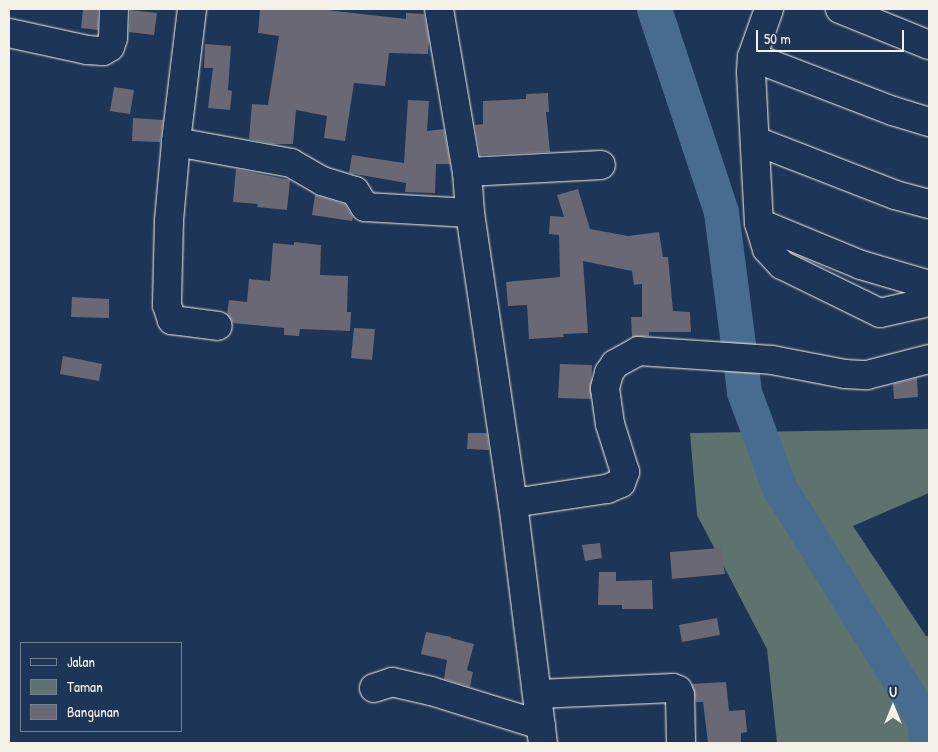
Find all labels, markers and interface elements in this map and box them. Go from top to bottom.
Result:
scale bar [758,20,906,52]
text: 50 m [764,28,791,49]
legend [20,642,182,732]
text: Jalan [67,651,95,672]
text: Taman [67,676,103,697]
north arrow [868,682,918,732]
text: U [889,682,897,701]
text: Bangunan [67,701,119,722]

